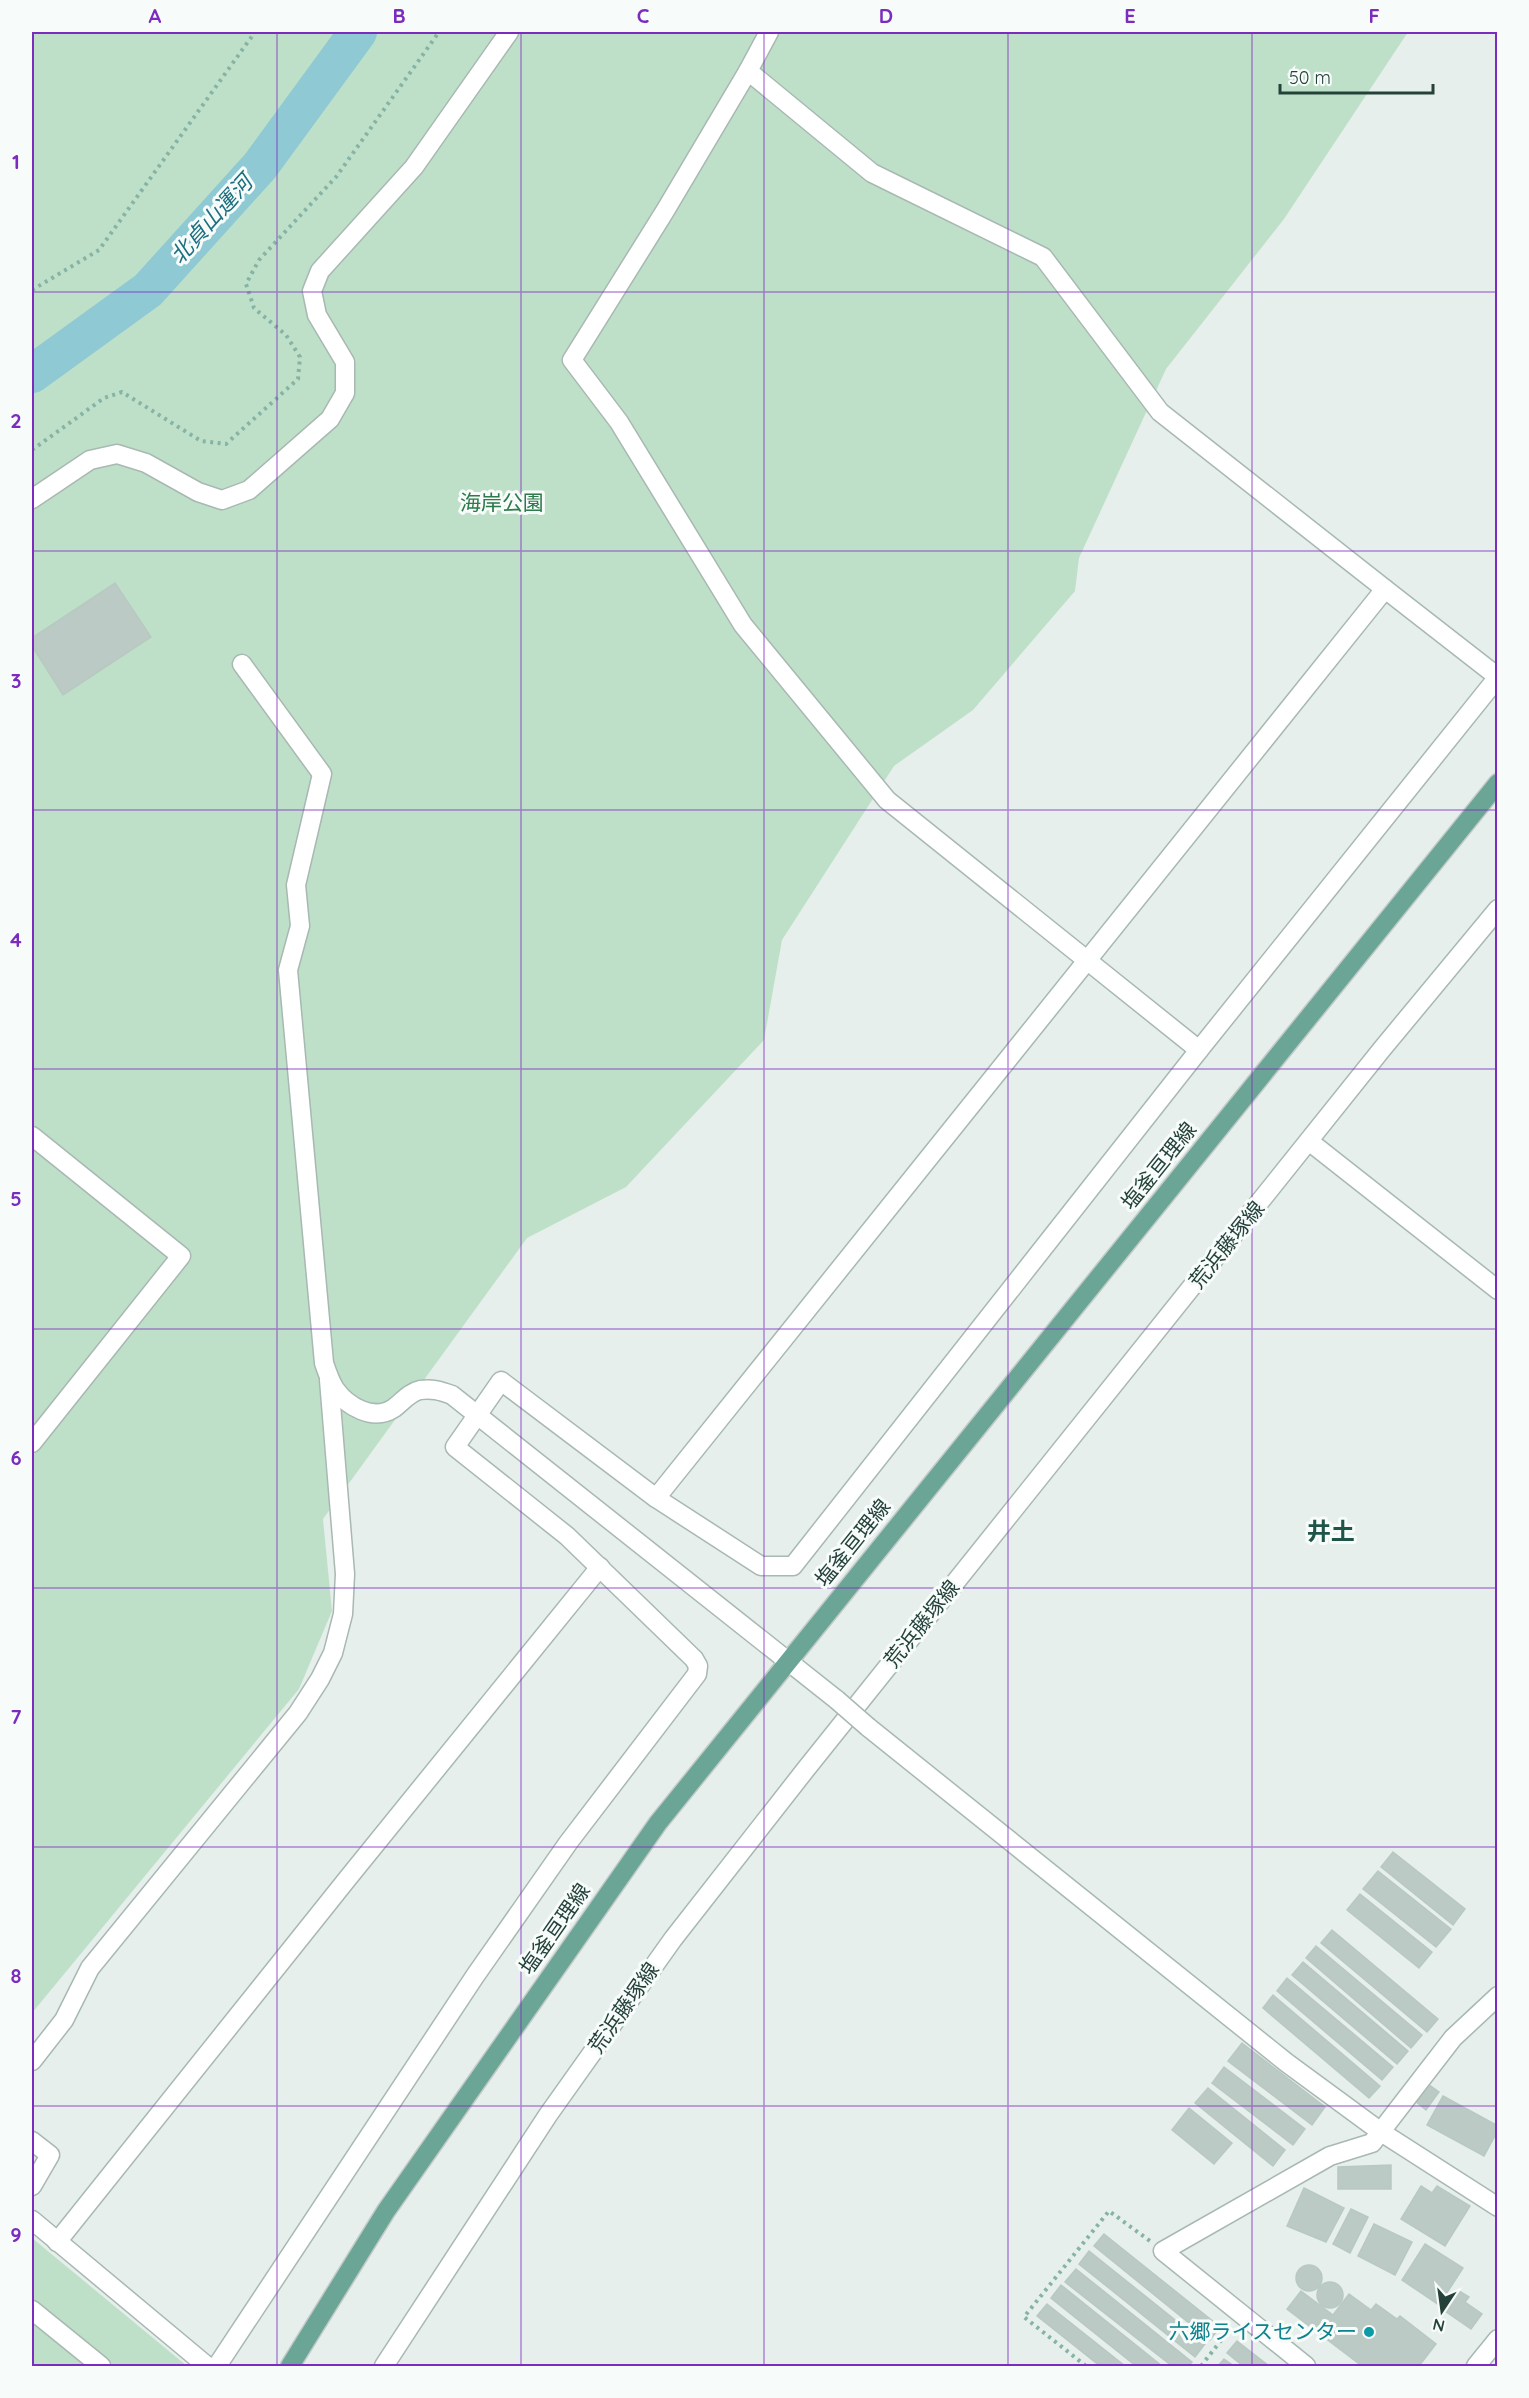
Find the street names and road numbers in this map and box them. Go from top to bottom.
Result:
street label: 塩釜亘理線 [1115,1116,1201,1214]
street label: 荒浜藤塚線 [1183,1195,1269,1293]
street label: 塩釜亘理線 [809,1493,895,1591]
street label: 荒浜藤塚線 [878,1574,964,1672]
street label: 塩釜亘理線 [513,1878,595,1979]
street label: 荒浜藤塚線 [582,1957,664,2058]

